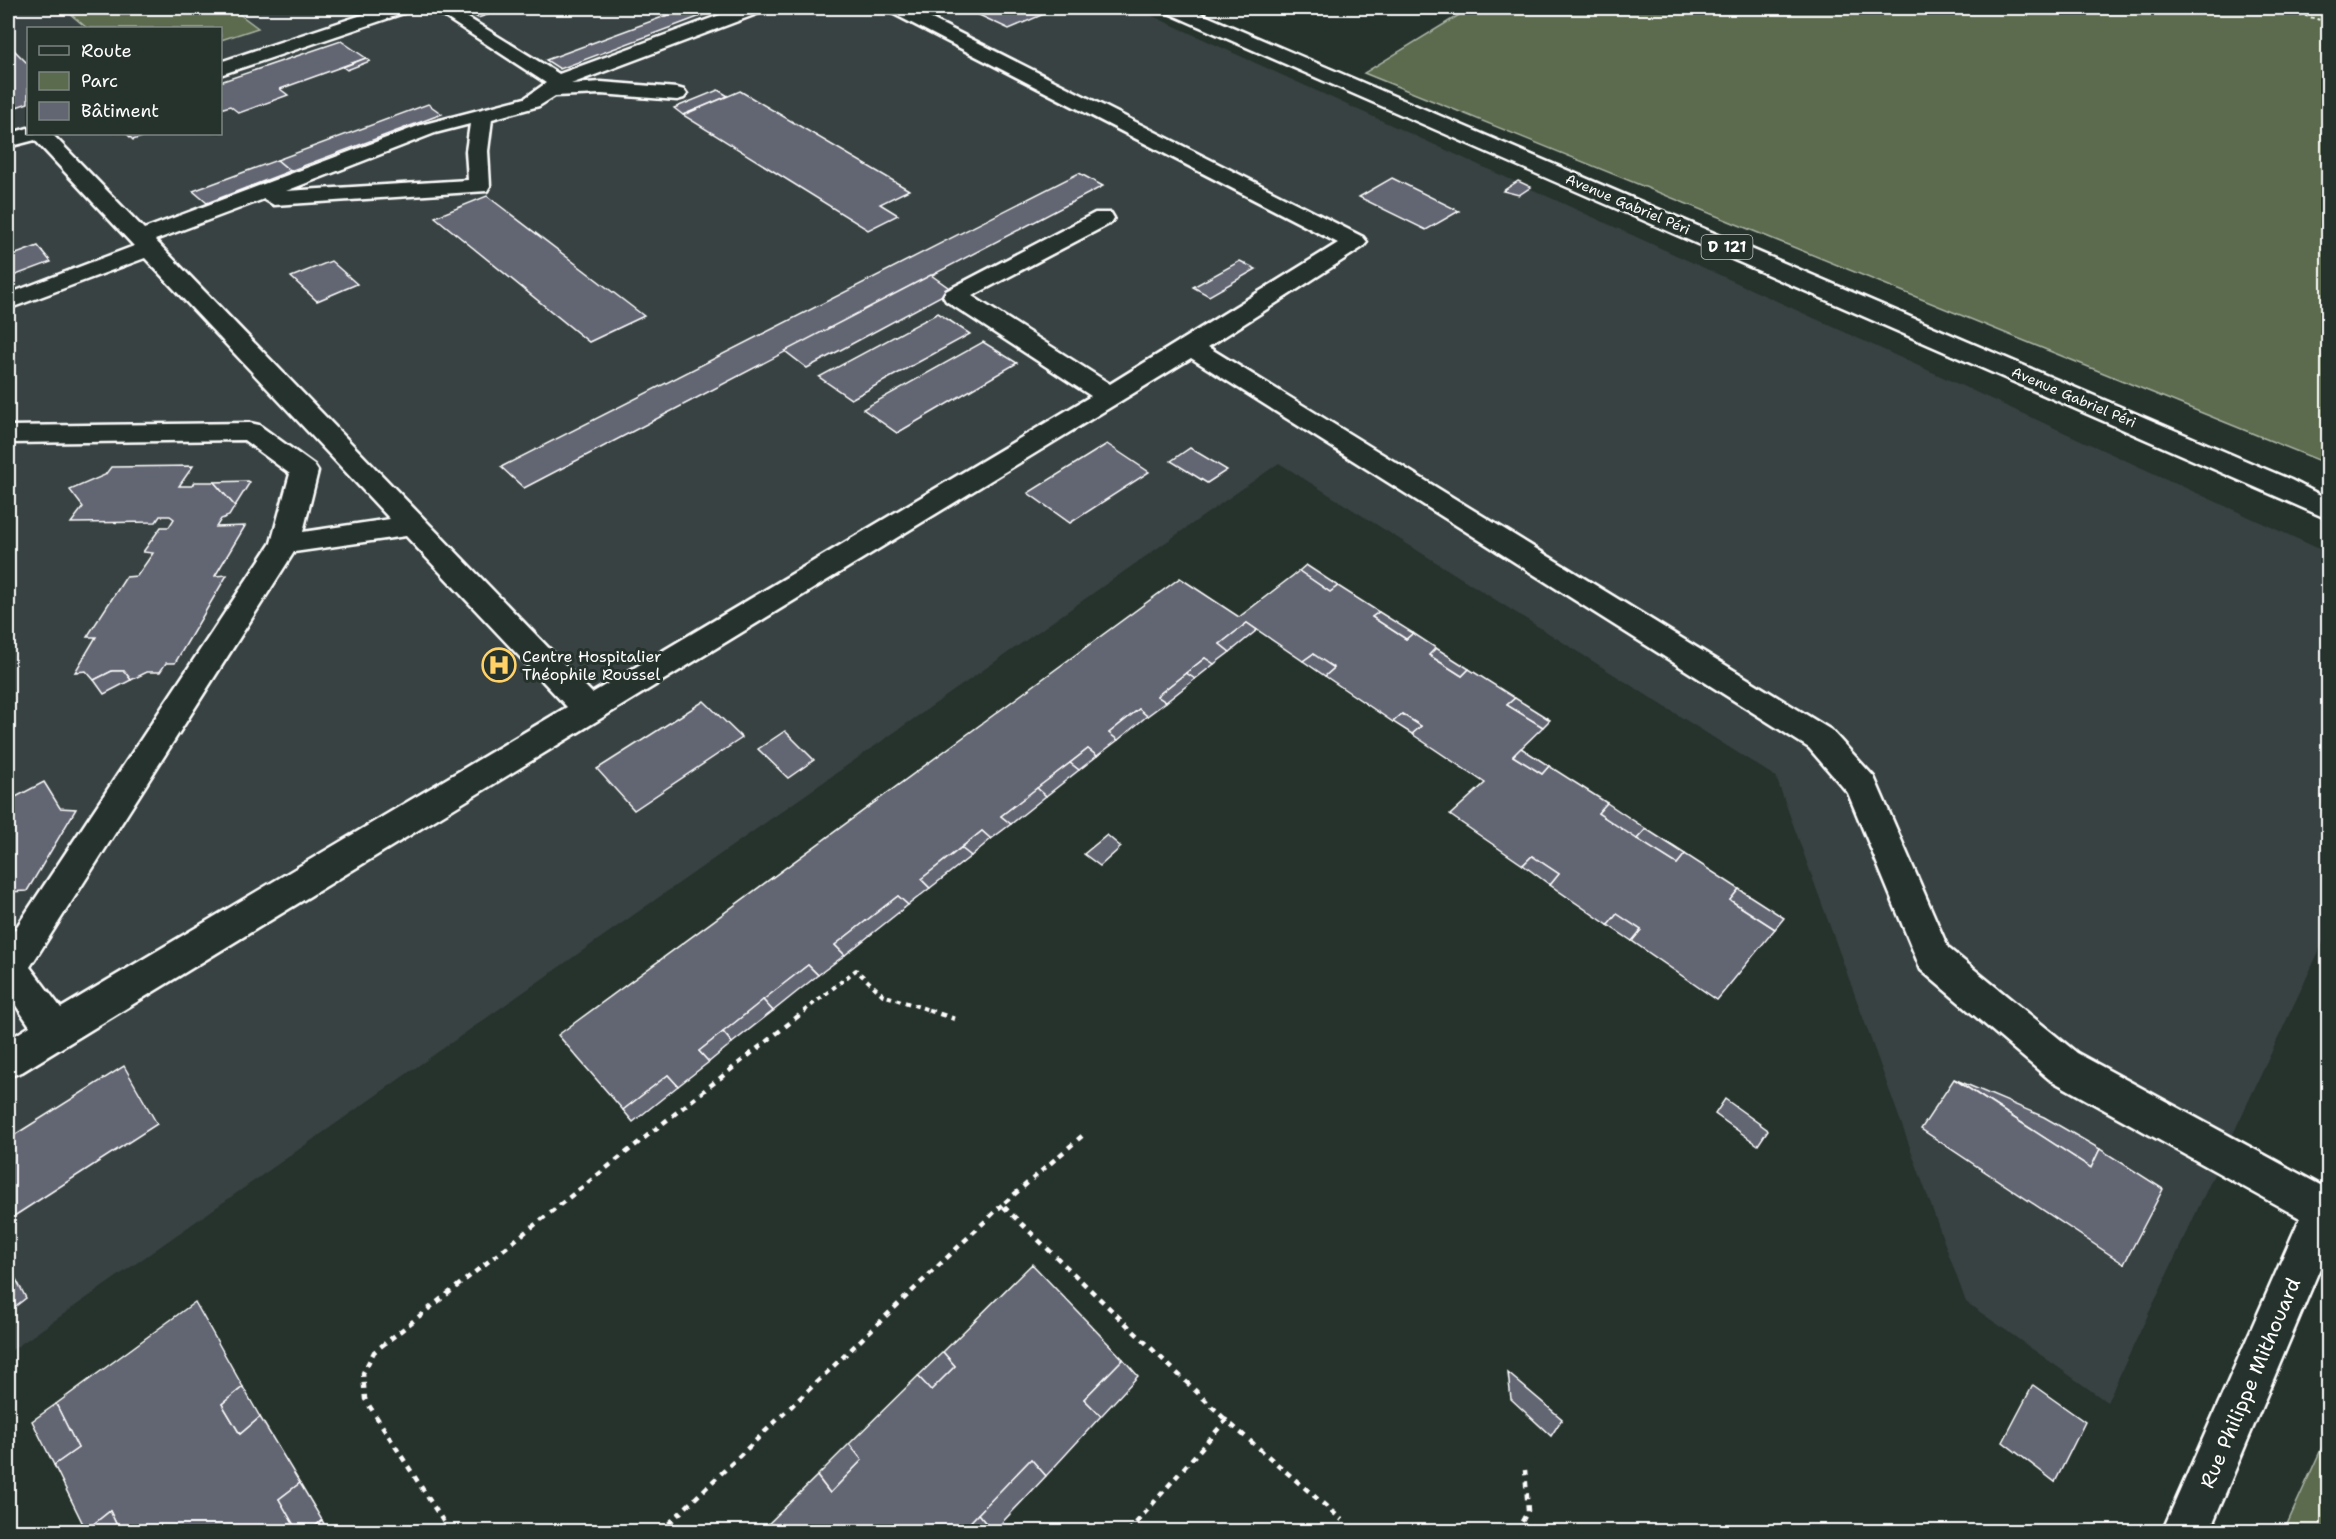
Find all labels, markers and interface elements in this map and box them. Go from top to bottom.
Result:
legend [27,27,222,135]
text: Route [81,39,132,63]
text: Parc [81,69,118,93]
text: Bâtiment [81,99,159,123]
street label: Avenue Gabriel Péri [1563,170,1693,238]
road number: D 121 [1702,235,1752,259]
street label: Avenue Gabriel Péri [2009,363,2139,431]
place label: Centre Hospitalier Théophile Roussel [522,646,662,685]
hospital icon: Centre Hospitalier Théophile Roussel [481,647,517,683]
street label: Rue Philippe Mithouard [2194,1274,2306,1492]

